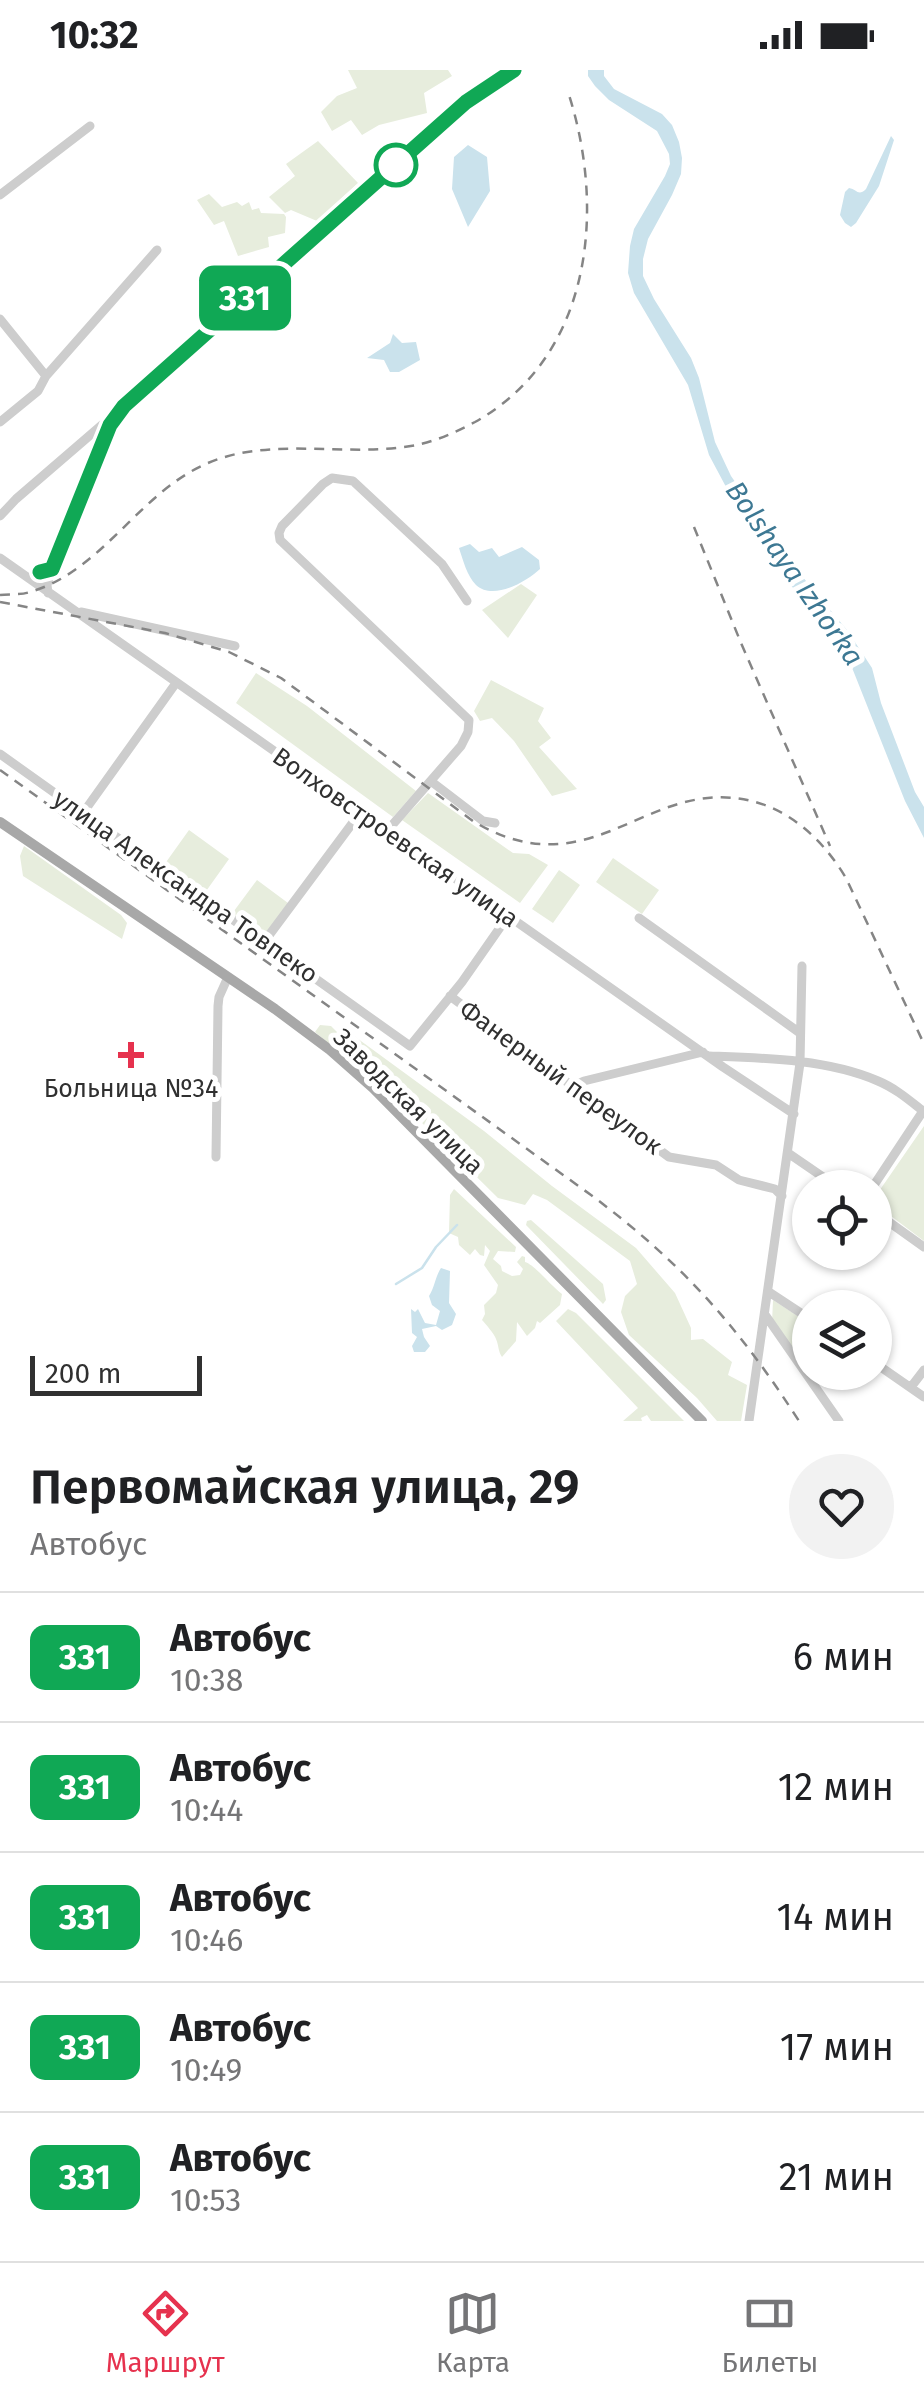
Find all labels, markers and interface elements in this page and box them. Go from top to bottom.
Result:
text: 10:32 [50,12,139,58]
unlabelled marker [375,144,417,186]
line badge: 331 [188,266,302,330]
text: 331 [219,277,271,319]
water label: Bolshaya Izhorka [719,475,870,672]
street label: Волховстроевская улица [267,742,524,934]
street label: улица Александра Товпеко [47,784,324,990]
street label: Фанерный переулок [453,994,667,1161]
street label: Заводская улица [327,1022,490,1181]
marker: Больница №34 [118,1042,144,1068]
place label: Больница №34 [44,1074,218,1104]
map controls [792,1170,892,1390]
button: locate [792,1170,892,1270]
button: layers [792,1290,892,1390]
scale bar [30,1351,202,1396]
text: 200 m [45,1357,122,1390]
button: heart [789,1454,894,1559]
text: Первомайская улица, 29 [30,1458,580,1516]
text: Автобус [30,1525,147,1563]
text: Автобус [170,1615,311,1661]
text: 6 мин [793,1634,894,1680]
text: 331 [59,1636,111,1678]
text: 10:38 [170,1661,243,1699]
text: Автобус [170,1745,311,1791]
text: 12 мин [778,1764,894,1810]
text: 331 [59,1766,111,1808]
text: 10:44 [170,1791,243,1829]
text: Автобус [170,1875,311,1921]
text: 14 мин [776,1894,894,1940]
text: 331 [59,1896,111,1938]
text: 10:46 [170,1921,243,1959]
text: Автобус [170,2005,311,2051]
text: 17 мин [780,2024,894,2070]
text: 331 [59,2026,111,2068]
text: 10:49 [170,2051,242,2089]
text: Автобус [170,2135,311,2181]
text: 21 мин [779,2154,894,2200]
text: 331 [59,2156,111,2198]
text: 10:53 [170,2181,241,2219]
tab: Маршрут [106,2286,225,2379]
tab: Карта [436,2286,510,2379]
tab: Билеты [721,2286,818,2379]

